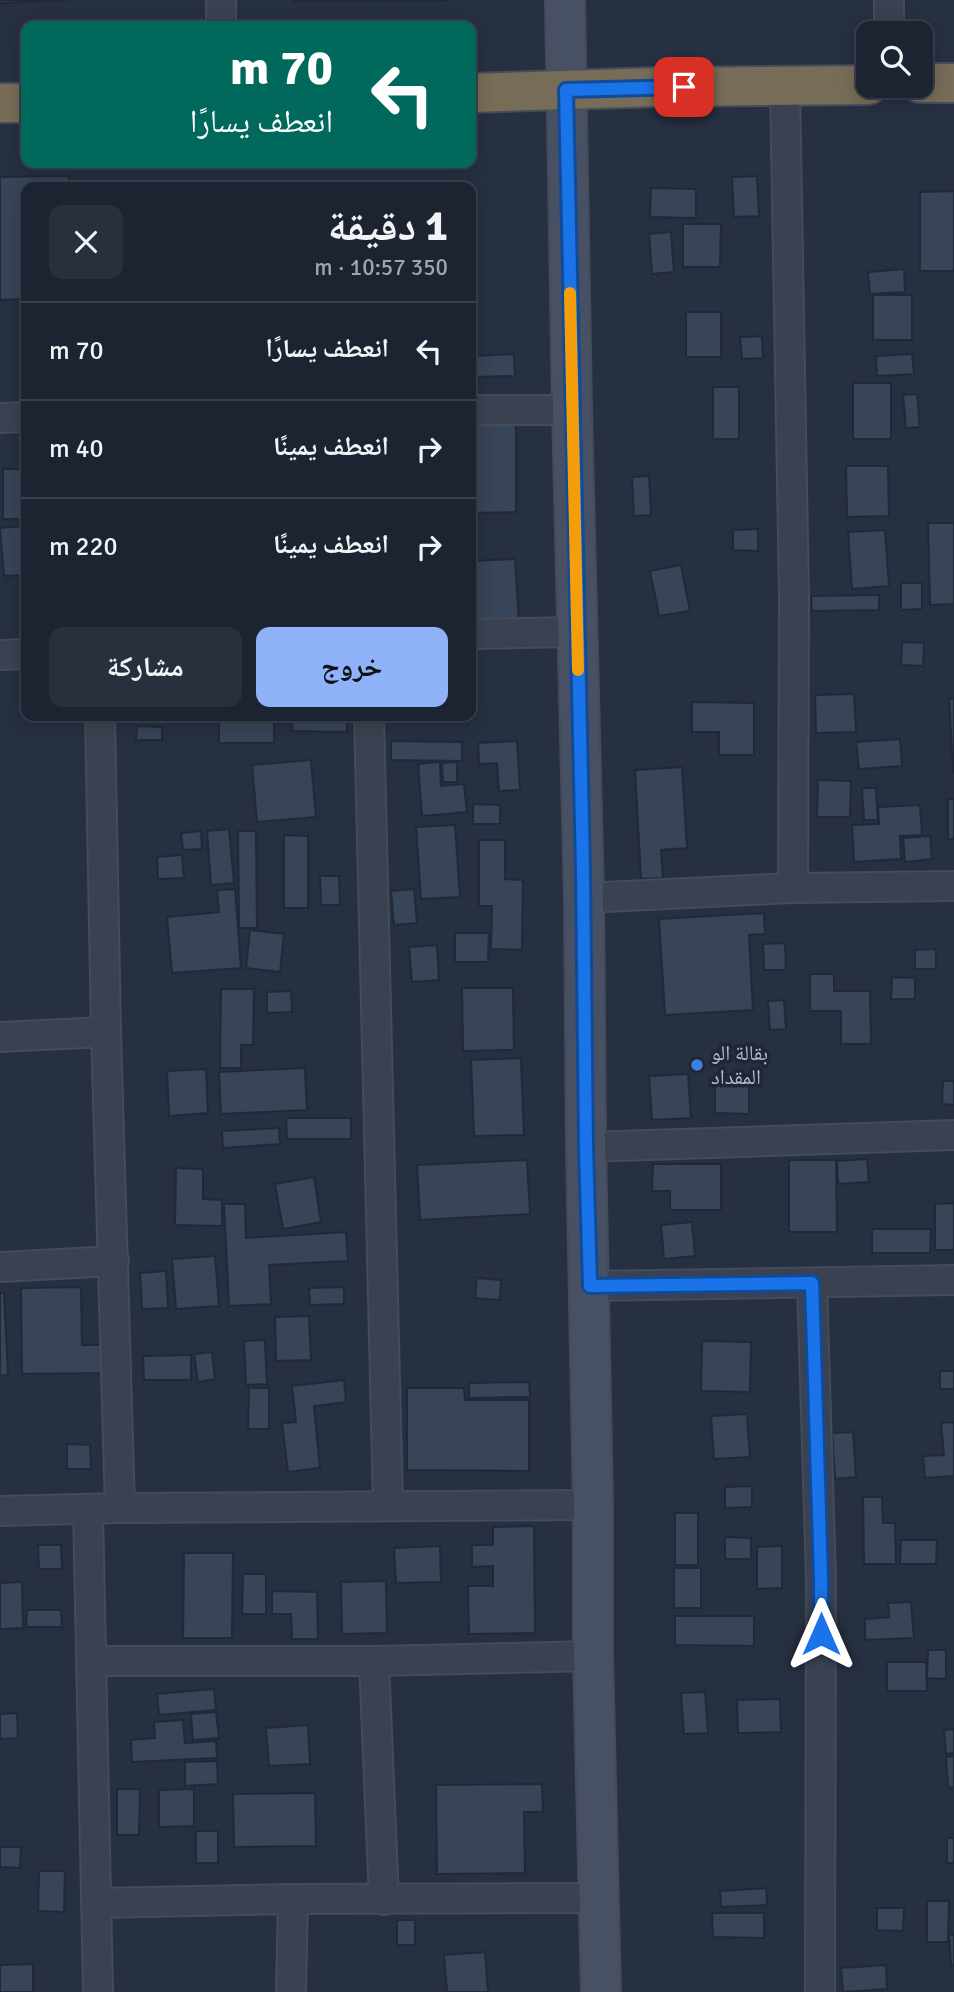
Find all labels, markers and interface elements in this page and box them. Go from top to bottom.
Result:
map controls [856,21,933,98]
button: search [856,21,933,98]
text: 70 m [230,38,333,98]
icon: left [357,49,448,140]
pin [654,57,714,117]
icon: arrive [665,68,703,106]
text: انعطف يسارًا [190,102,333,141]
text: 1 دقيقة [328,201,448,252]
button: close [49,205,123,279]
text: 350 m · 10:57 [314,253,448,282]
icon: left [410,332,448,370]
text: انعطف يسارًا [265,333,389,365]
text: 70 m [49,335,104,367]
icon: right [410,430,448,468]
text: انعطف يمينًا [273,431,389,463]
text: 40 m [49,433,104,465]
icon: right [410,528,448,566]
text: انعطف يمينًا [273,529,389,561]
text: 220 m [49,531,118,563]
button: مشاركة [49,627,242,707]
button: خروج [256,627,448,707]
place label: بقالة الو المقداد [711,1040,768,1090]
marker: بقالة الو المقداد [689,1057,705,1073]
position arrow [784,1597,858,1671]

